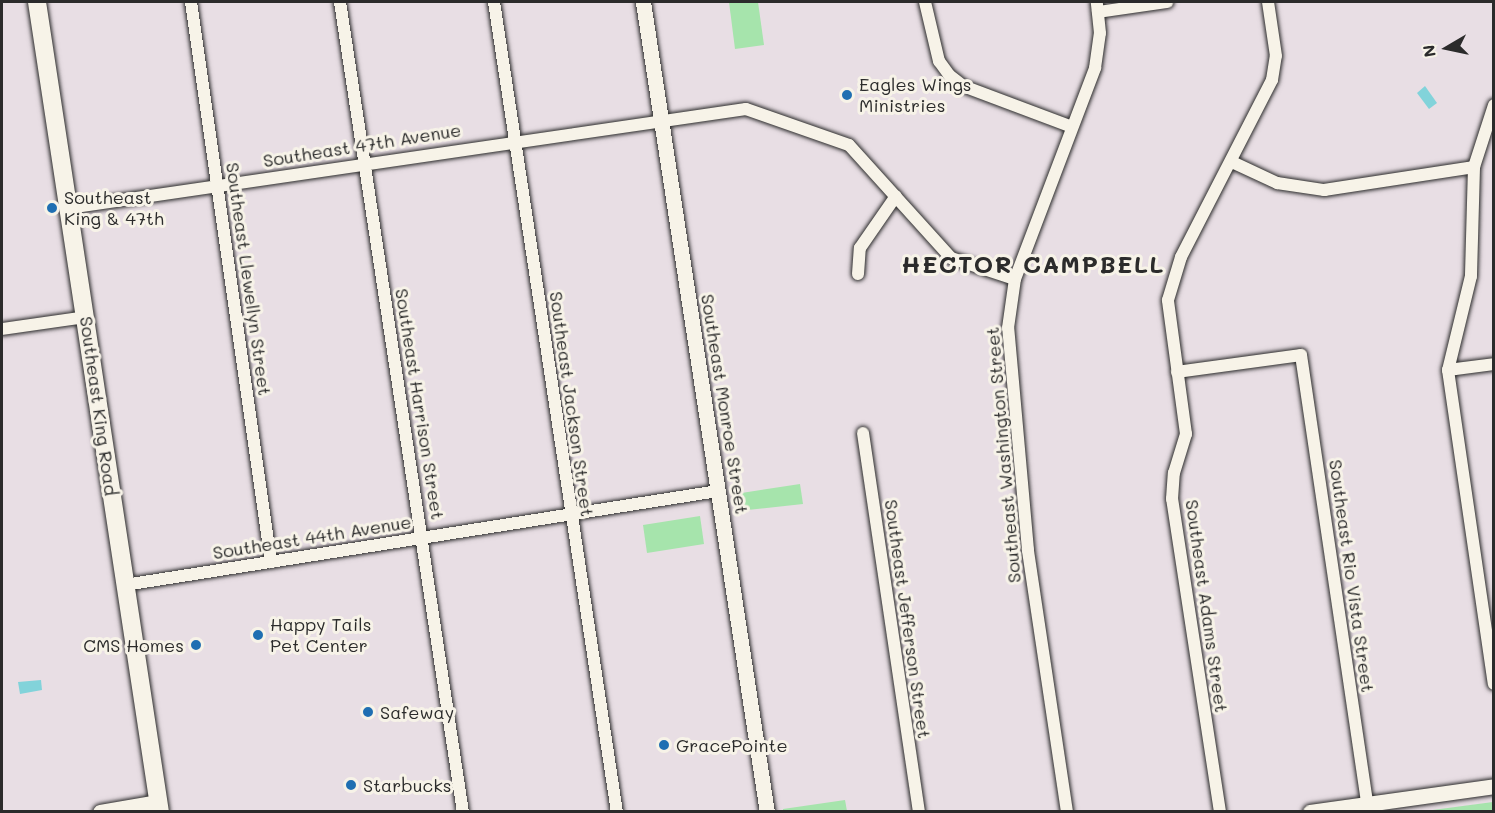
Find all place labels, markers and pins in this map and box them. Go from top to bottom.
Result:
place label: Eagles Wings Ministries [859,74,972,116]
marker: Eagles Wings Ministries [840,88,854,102]
place label: Southeast King & 47th [64,187,164,230]
marker: Southeast King & 47th [45,201,59,215]
place label: Happy Tails Pet Center [270,614,371,656]
marker: Happy Tails Pet Center [251,628,265,642]
place label: CMS Homes [83,634,184,656]
marker: CMS Homes [189,638,203,652]
place label: Safeway [380,701,454,723]
marker: Safeway [361,705,375,719]
place label: GracePointe [676,734,788,756]
marker: GracePointe [657,738,671,752]
place label: Starbucks [363,774,452,796]
marker: Starbucks [344,778,358,792]

